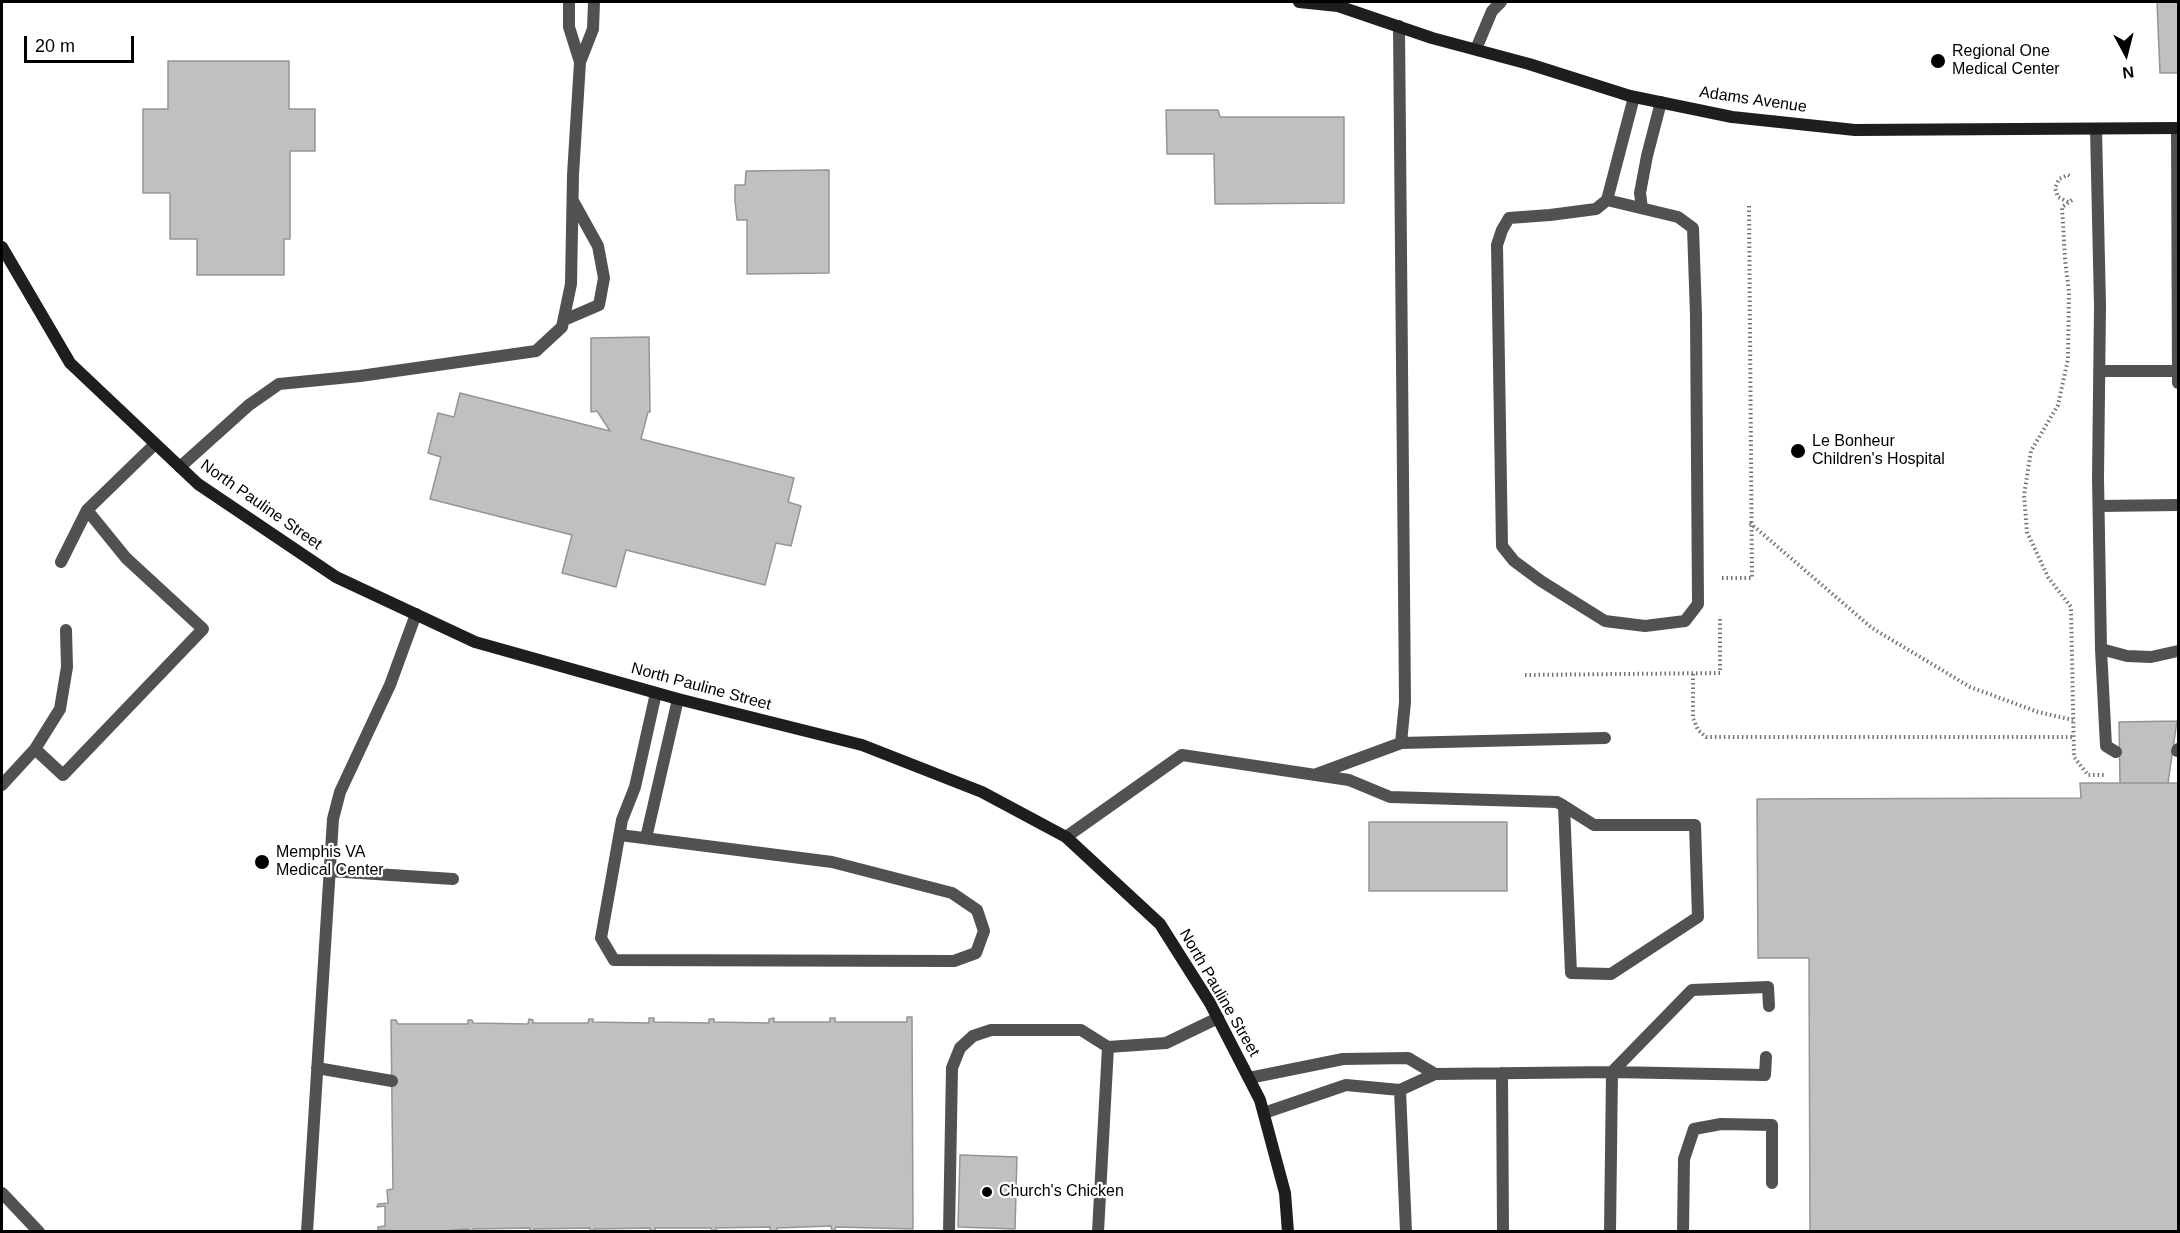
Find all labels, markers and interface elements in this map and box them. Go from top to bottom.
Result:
scale bar [27,24,136,62]
north arrow [2096,24,2156,84]
text: 20 m [35,36,75,56]
place label: Regional One Medical Center [1952,42,2060,80]
marker: Regional One Medical Center [1929,52,1947,70]
text: N [2121,63,2135,82]
street label: Adams Avenue [1698,83,1808,117]
place label: Le Bonheur Children's Hospital [1812,432,1945,470]
marker: Le Bonheur Children's Hospital [1789,442,1807,460]
street label: North Pauline Street [196,456,326,554]
street label: North Pauline Street [629,659,773,715]
place label: Memphis VA Medical Center [276,843,384,881]
marker: Memphis VA Medical Center [253,853,271,871]
street label: North Pauline Street [1175,926,1263,1060]
place label: Church's Chicken [999,1182,1124,1202]
marker: Church's Chicken [980,1185,994,1199]

